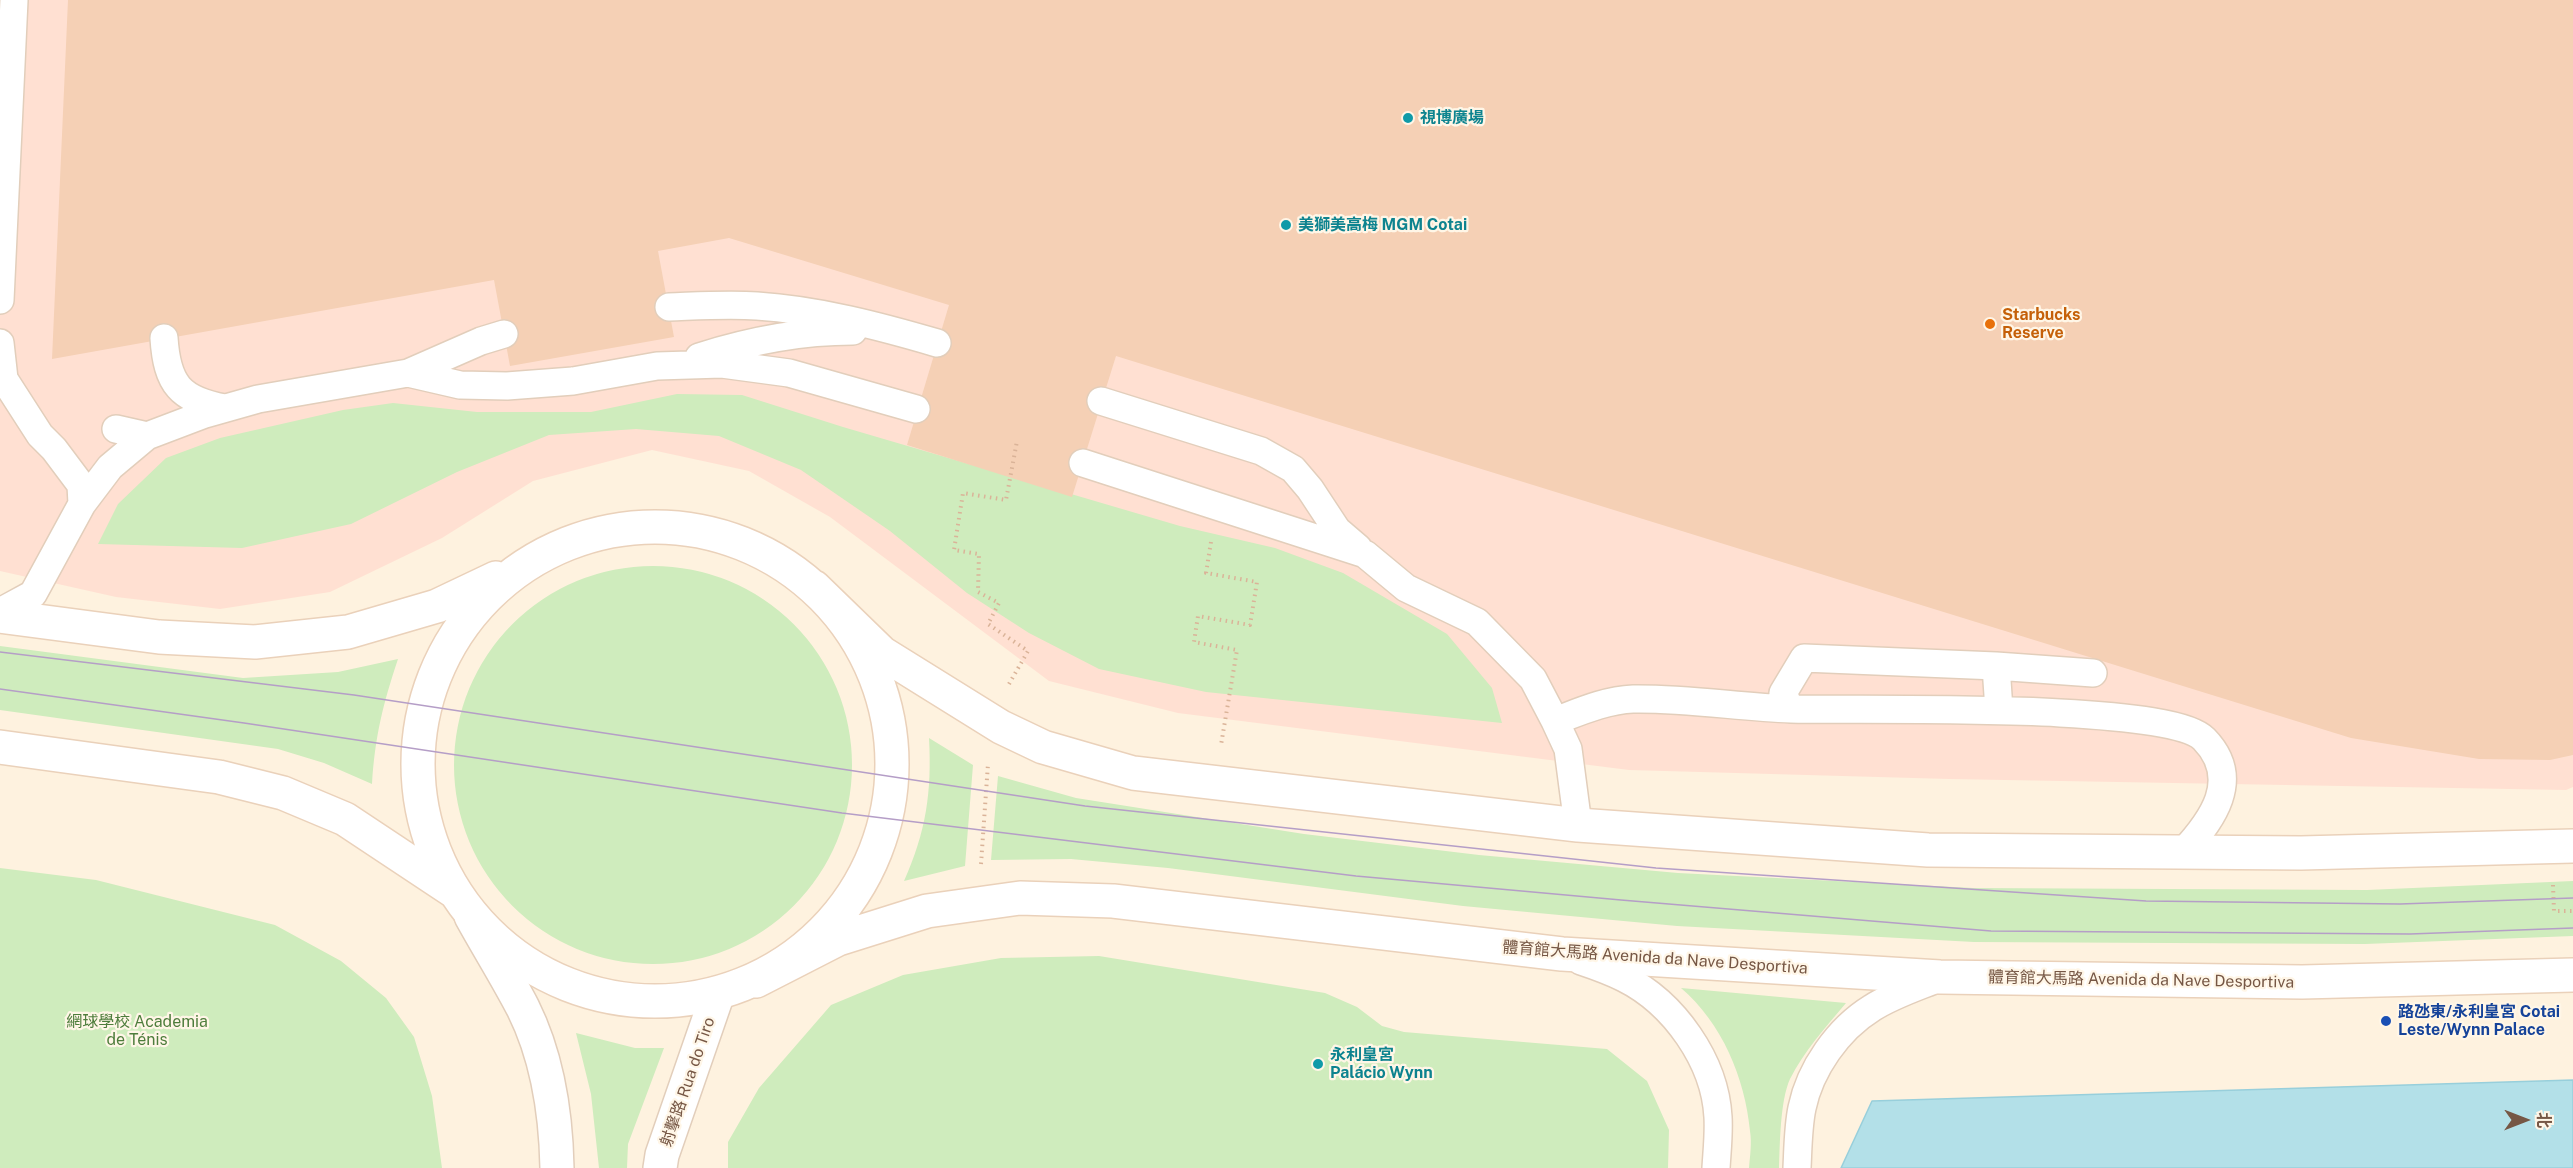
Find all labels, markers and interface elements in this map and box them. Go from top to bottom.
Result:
place label: 視博廣場 [1420,108,1484,128]
marker: 視博廣場 [1401,111,1415,125]
place label: 美獅美高梅 MGM Cotai [1298,215,1467,235]
marker: 美獅美高梅 MGM Cotai [1279,218,1293,232]
place label: Starbucks Reserve [2002,305,2080,343]
marker: Starbucks Reserve [1983,317,1997,331]
street label: 體育館大馬路 Avenida da Nave Desportiva [1502,938,1808,978]
street label: 體育館大馬路 Avenida da Nave Desportiva [1988,968,2294,992]
place label: 路氹東/永利皇宮 Cotai Leste/Wynn Palace [2398,1002,2560,1040]
park label: 網球學校 Academia de Ténis [66,1012,208,1050]
marker: 路氹東/永利皇宮 Cotai Leste/Wynn Palace [2379,1014,2393,1028]
street label: 射擊路 Rua do Tiro [657,1015,719,1149]
place label: 永利皇宮 Palácio Wynn [1330,1045,1433,1083]
marker: 永利皇宮 Palácio Wynn [1311,1057,1325,1071]
north arrow [2495,1090,2555,1150]
text: 北 [2534,1112,2553,1128]

